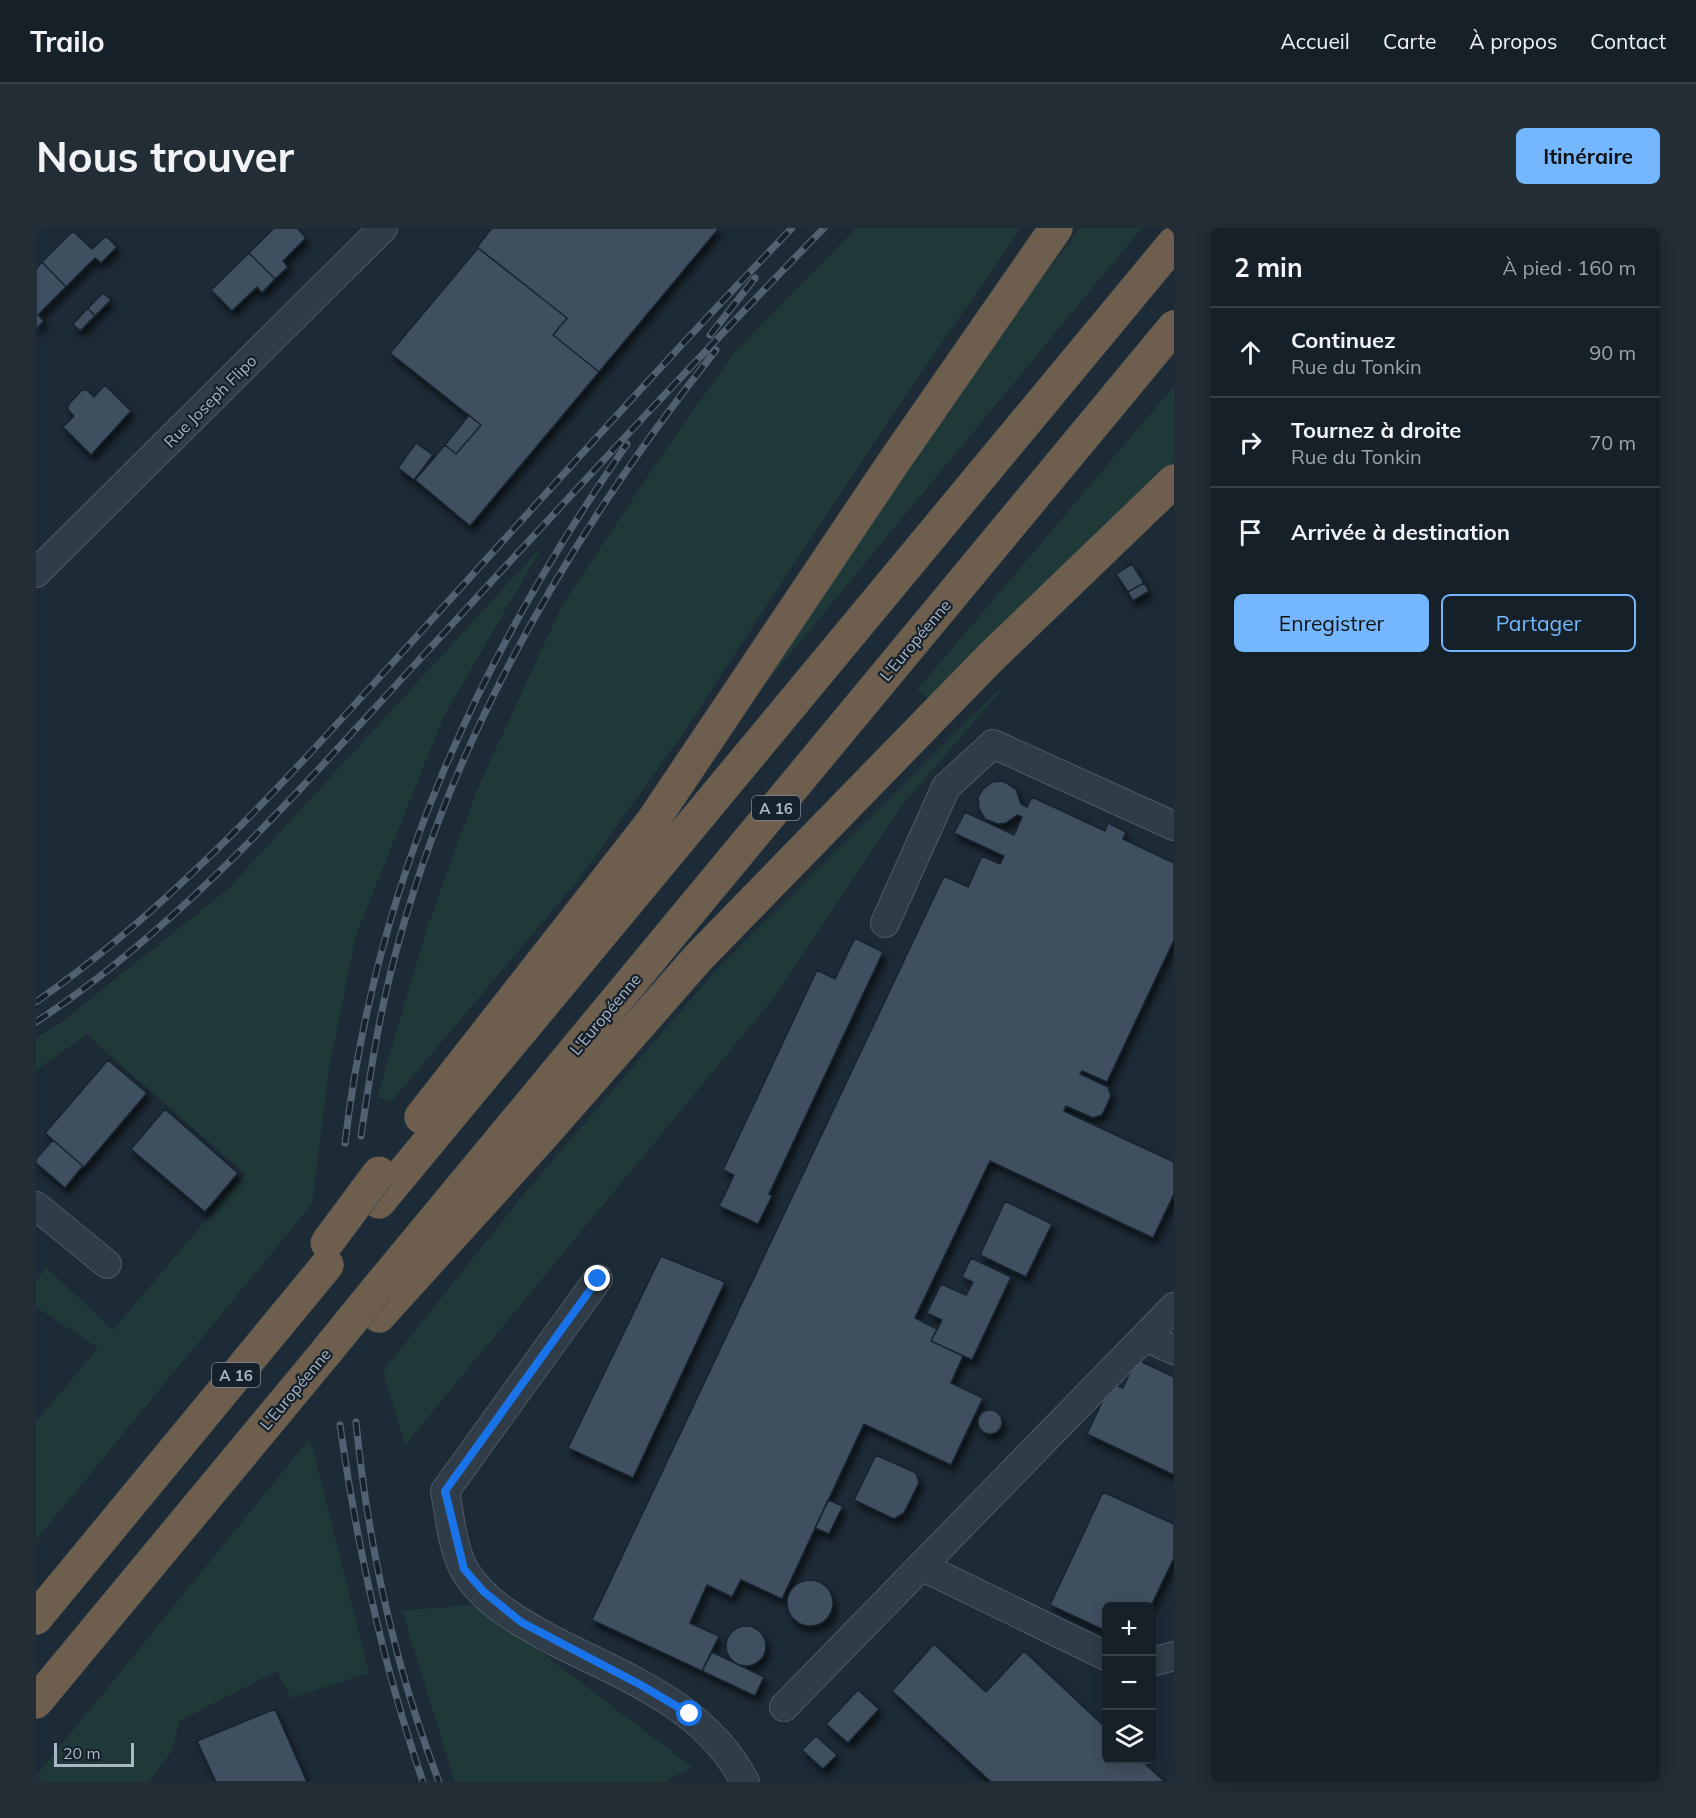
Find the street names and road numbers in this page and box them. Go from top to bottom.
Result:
street label: Rue Joseph Flipo [160,351,260,451]
street label: L'Européenne [875,595,955,685]
road number: A 16 [752,796,800,820]
street label: L'Européenne [565,969,645,1059]
street label: L'Européenne [255,1344,335,1434]
road number: A 16 [212,1363,260,1387]

